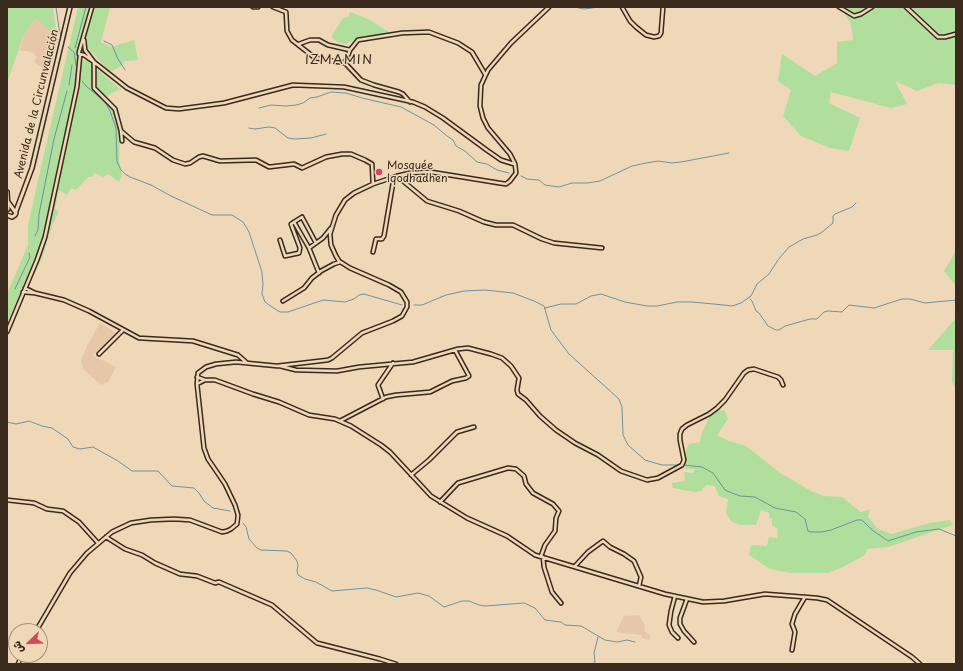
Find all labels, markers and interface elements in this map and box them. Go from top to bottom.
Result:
street label: Avenida de la Circunvalación [12,28,62,180]
district label: IZMAMIN [305,52,373,68]
place label: Mosquée Iqodhadhen [387,159,448,185]
marker: Mosquée Iqodhadhen [374,167,384,177]
north arrow [8,623,48,663]
text: ش [7,639,28,656]

